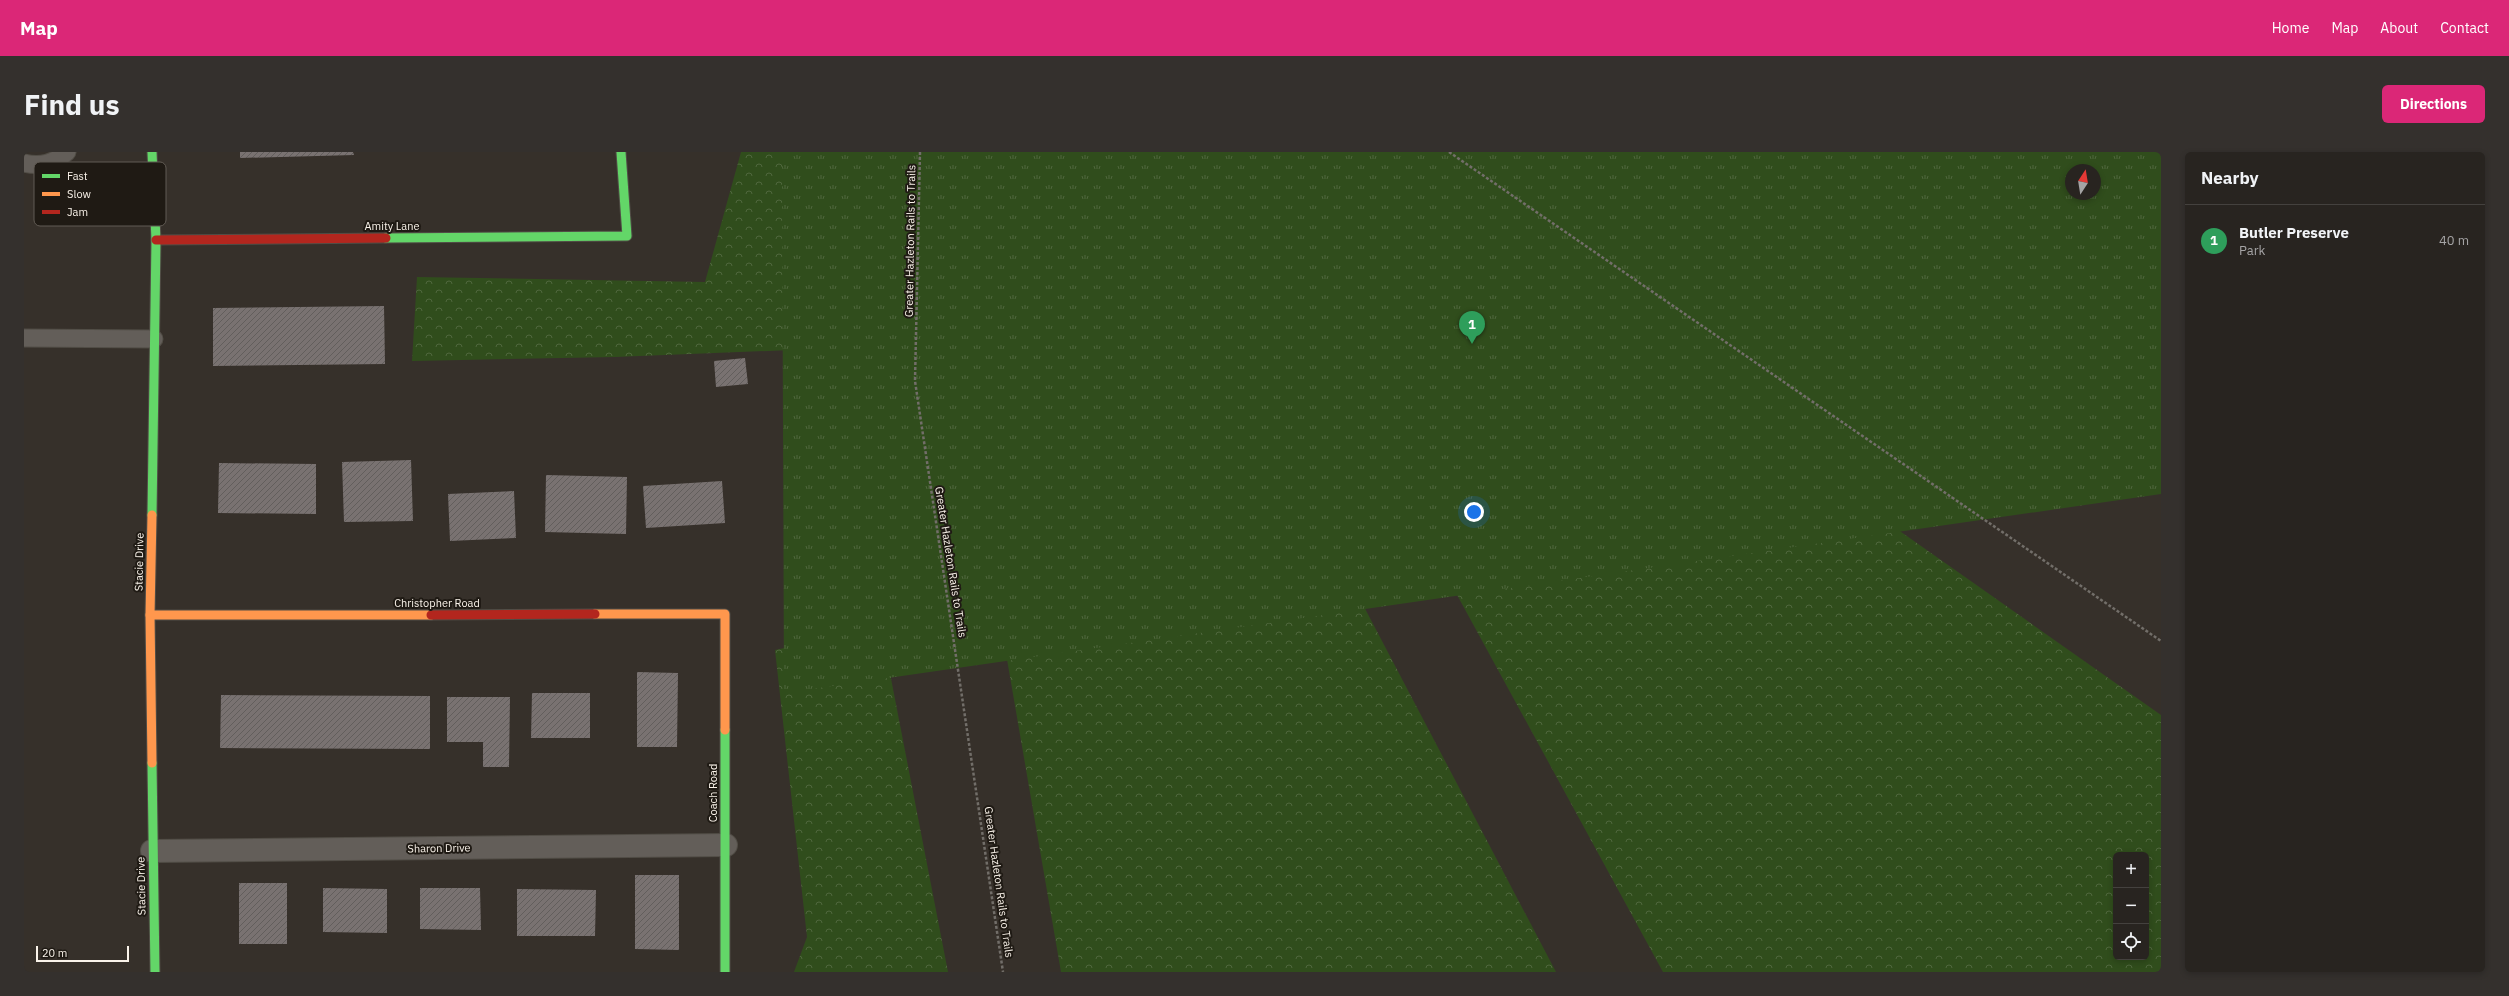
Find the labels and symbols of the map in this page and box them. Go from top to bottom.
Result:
legend [34,162,166,226]
north arrow [2065,164,2101,200]
street label: Greater Hazleton Rails to Trails [902,165,918,317]
text: Fast [67,169,88,183]
text: Slow [67,187,91,201]
text: Jam [67,205,88,219]
street label: Amity Lane [364,219,420,233]
pin: 1 [1459,311,1485,344]
street label: Greater Hazleton Rails to Trails [932,486,970,638]
your location [1464,502,1484,522]
street label: Stacie Drive [131,533,147,591]
street label: Christopher Road [394,596,480,610]
street label: Coach Road [706,764,720,822]
street label: Greater Hazleton Rails to Trails [981,806,1017,958]
street label: Sharon Drive [407,840,471,856]
street label: Stacie Drive [133,857,149,915]
scale bar [36,944,129,963]

